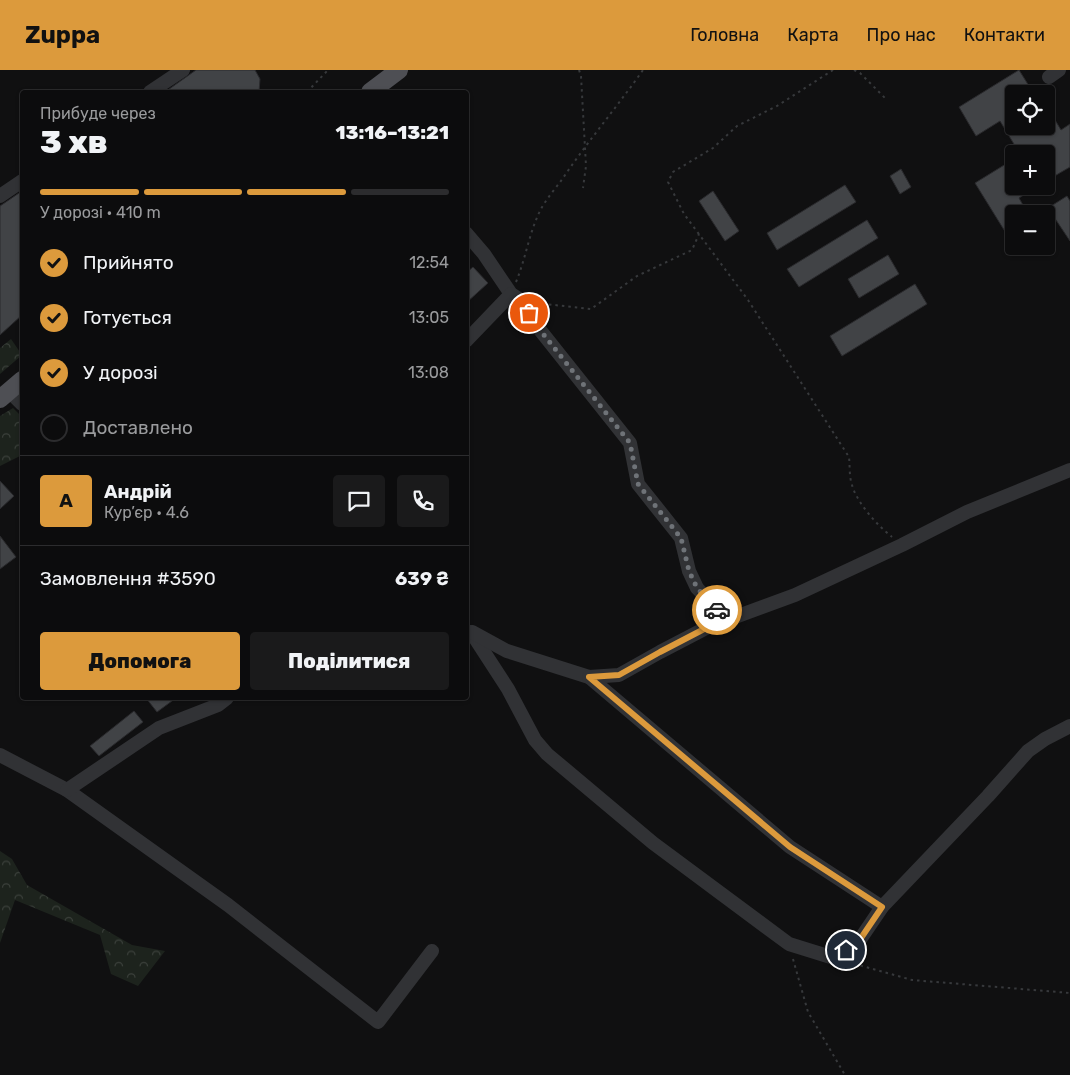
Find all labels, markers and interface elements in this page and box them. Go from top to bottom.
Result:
text: Zuppa [25,21,100,49]
text: Головна [690,24,759,46]
text: Карта [787,24,839,46]
text: Про нас [867,24,936,46]
text: Контакти [964,24,1045,46]
map controls [1005,85,1055,255]
button: locate [1005,85,1055,135]
text: Прибуде через [40,104,156,123]
text: 13:16–13:21 [335,121,449,144]
text: 3 хв [40,123,108,161]
button: + [1005,145,1055,195]
text: У дорозі · 410 m [40,203,161,222]
button: − [1005,205,1055,255]
icon: check [40,249,68,277]
text: Прийнято [83,251,174,274]
text: 12:54 [409,253,449,272]
pin [508,292,550,334]
icon: bag [515,299,543,327]
icon: check [40,304,68,332]
text: Готується [83,306,172,329]
text: 13:05 [409,308,449,327]
icon: check [40,359,68,387]
text: У дорозі [83,361,158,384]
text: 13:08 [408,363,449,382]
text: Доставлено [83,416,193,439]
button: chat [333,475,385,527]
button: phone [397,475,449,527]
text: Андрій [104,480,172,503]
text: А [59,489,73,512]
text: Кур’єр · 4.6 [104,503,189,522]
text: Замовлення #3590 [40,567,216,590]
text: 639 ₴ [395,567,449,590]
courier [692,585,742,635]
icon: car [703,596,731,624]
button: Допомога [40,632,240,690]
button: Поділитися [250,632,449,690]
pin [825,929,867,971]
icon: home [832,936,860,964]

